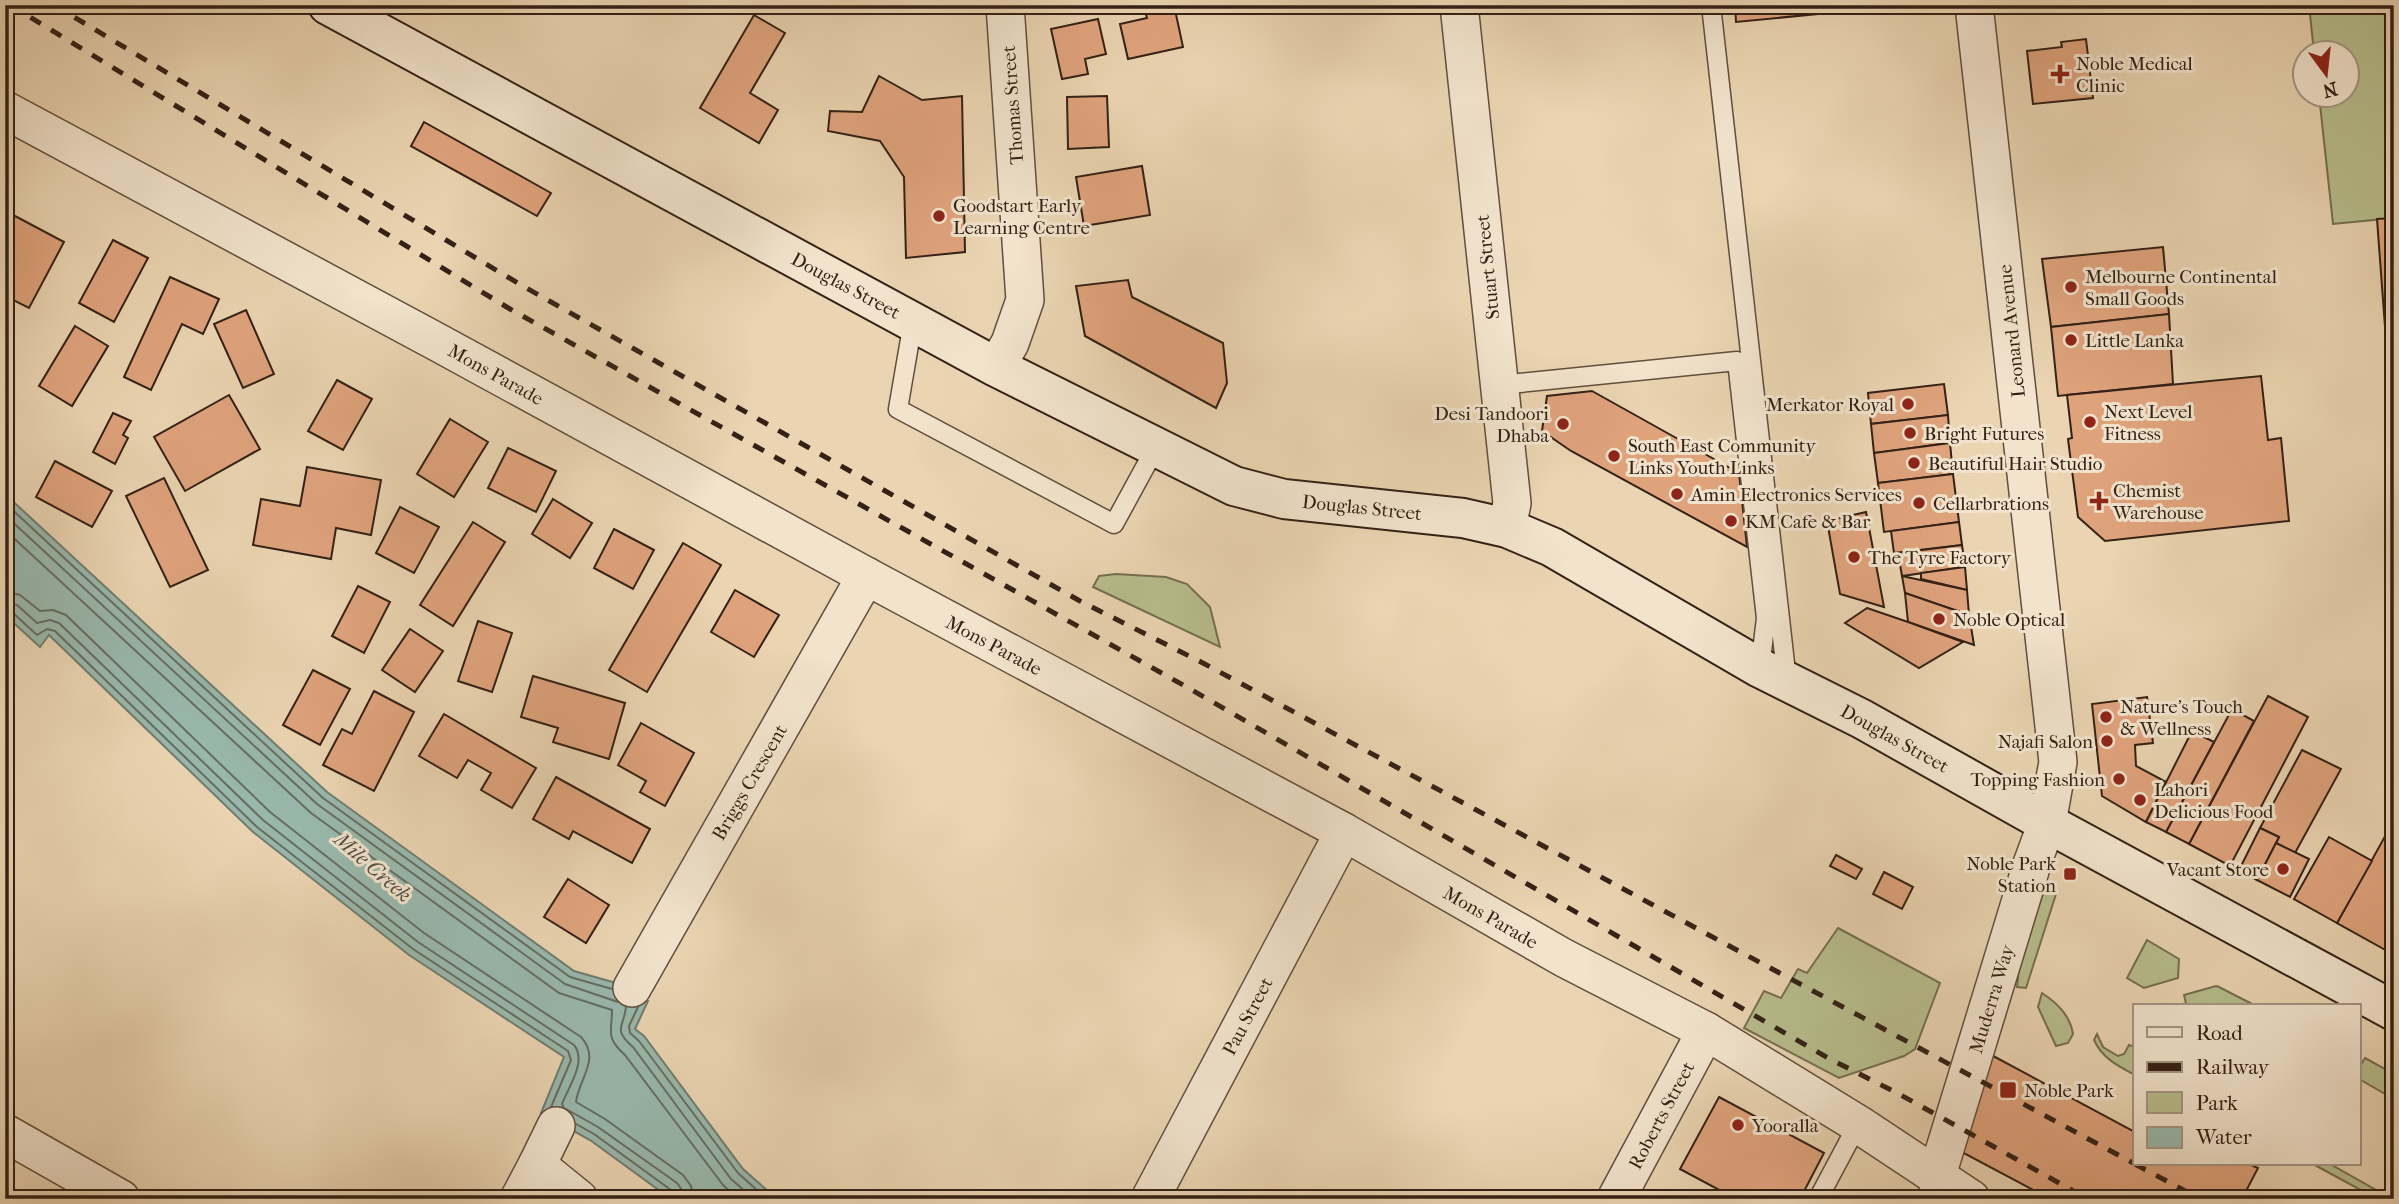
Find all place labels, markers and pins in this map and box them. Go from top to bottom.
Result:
place label: Noble Medical Clinic [2076,53,2193,97]
marker: Noble Medical Clinic [2050,64,2070,84]
place label: Goodstart Early Learning Centre [953,195,1090,239]
marker: Goodstart Early Learning Centre [931,208,947,224]
place label: Melbourne Continental Small Goods [2085,266,2277,310]
marker: Melbourne Continental Small Goods [2063,279,2079,295]
place label: Little Lanka [2085,330,2184,352]
marker: Little Lanka [2063,332,2079,348]
place label: Merkator Royal [1766,394,1894,416]
marker: Merkator Royal [1900,396,1916,412]
place label: Next Level Fitness [2104,401,2193,445]
place label: Desi Tandoori Dhaba [1434,403,1549,447]
marker: Next Level Fitness [2082,414,2098,430]
marker: Desi Tandoori Dhaba [1555,416,1571,432]
place label: Bright Futures [1924,423,2044,445]
marker: Bright Futures [1902,425,1918,441]
place label: South East Community Links Youth Links [1628,435,1817,479]
marker: South East Community Links Youth Links [1606,448,1622,464]
place label: Beautiful Hair Studio [1928,453,2103,475]
marker: Beautiful Hair Studio [1906,455,1922,471]
place label: Chemist Warehouse [2112,480,2204,524]
place label: Amin Electronics Services [1690,484,1902,506]
marker: Amin Electronics Services [1669,486,1685,502]
place label: Cellarbrations [1933,493,2049,515]
marker: Chemist Warehouse [2091,493,2107,509]
marker: Cellarbrations [1911,495,1927,511]
place label: KM Cafe & Bar [1745,511,1871,533]
marker: KM Cafe & Bar [1723,513,1739,529]
place label: The Tyre Factory [1868,547,2012,569]
marker: The Tyre Factory [1846,549,1862,565]
place label: Noble Optical [1953,609,2065,631]
marker: Noble Optical [1931,611,1947,627]
place label: Nature's Touch & Wellness [2120,696,2243,740]
marker: Nature's Touch & Wellness [2098,709,2114,725]
place label: Najafi Salon [1998,731,2093,753]
marker: Najafi Salon [2099,733,2115,749]
place label: Topping Fashion [1970,769,2105,791]
marker: Topping Fashion [2111,771,2127,787]
place label: Lahori Delicious Food [2154,779,2274,823]
marker: Lahori Delicious Food [2132,792,2148,808]
place label: Noble Park Station [1966,853,2056,897]
place label: Vacant Store [2166,859,2269,881]
marker: Vacant Store [2275,861,2291,877]
marker: Noble Park Station [2062,866,2078,882]
marker: Noble Park [1998,1080,2018,1100]
place label: Noble Park [2024,1080,2114,1102]
place label: Yooralla [1751,1115,1819,1137]
marker: Yooralla [1730,1117,1746,1133]

